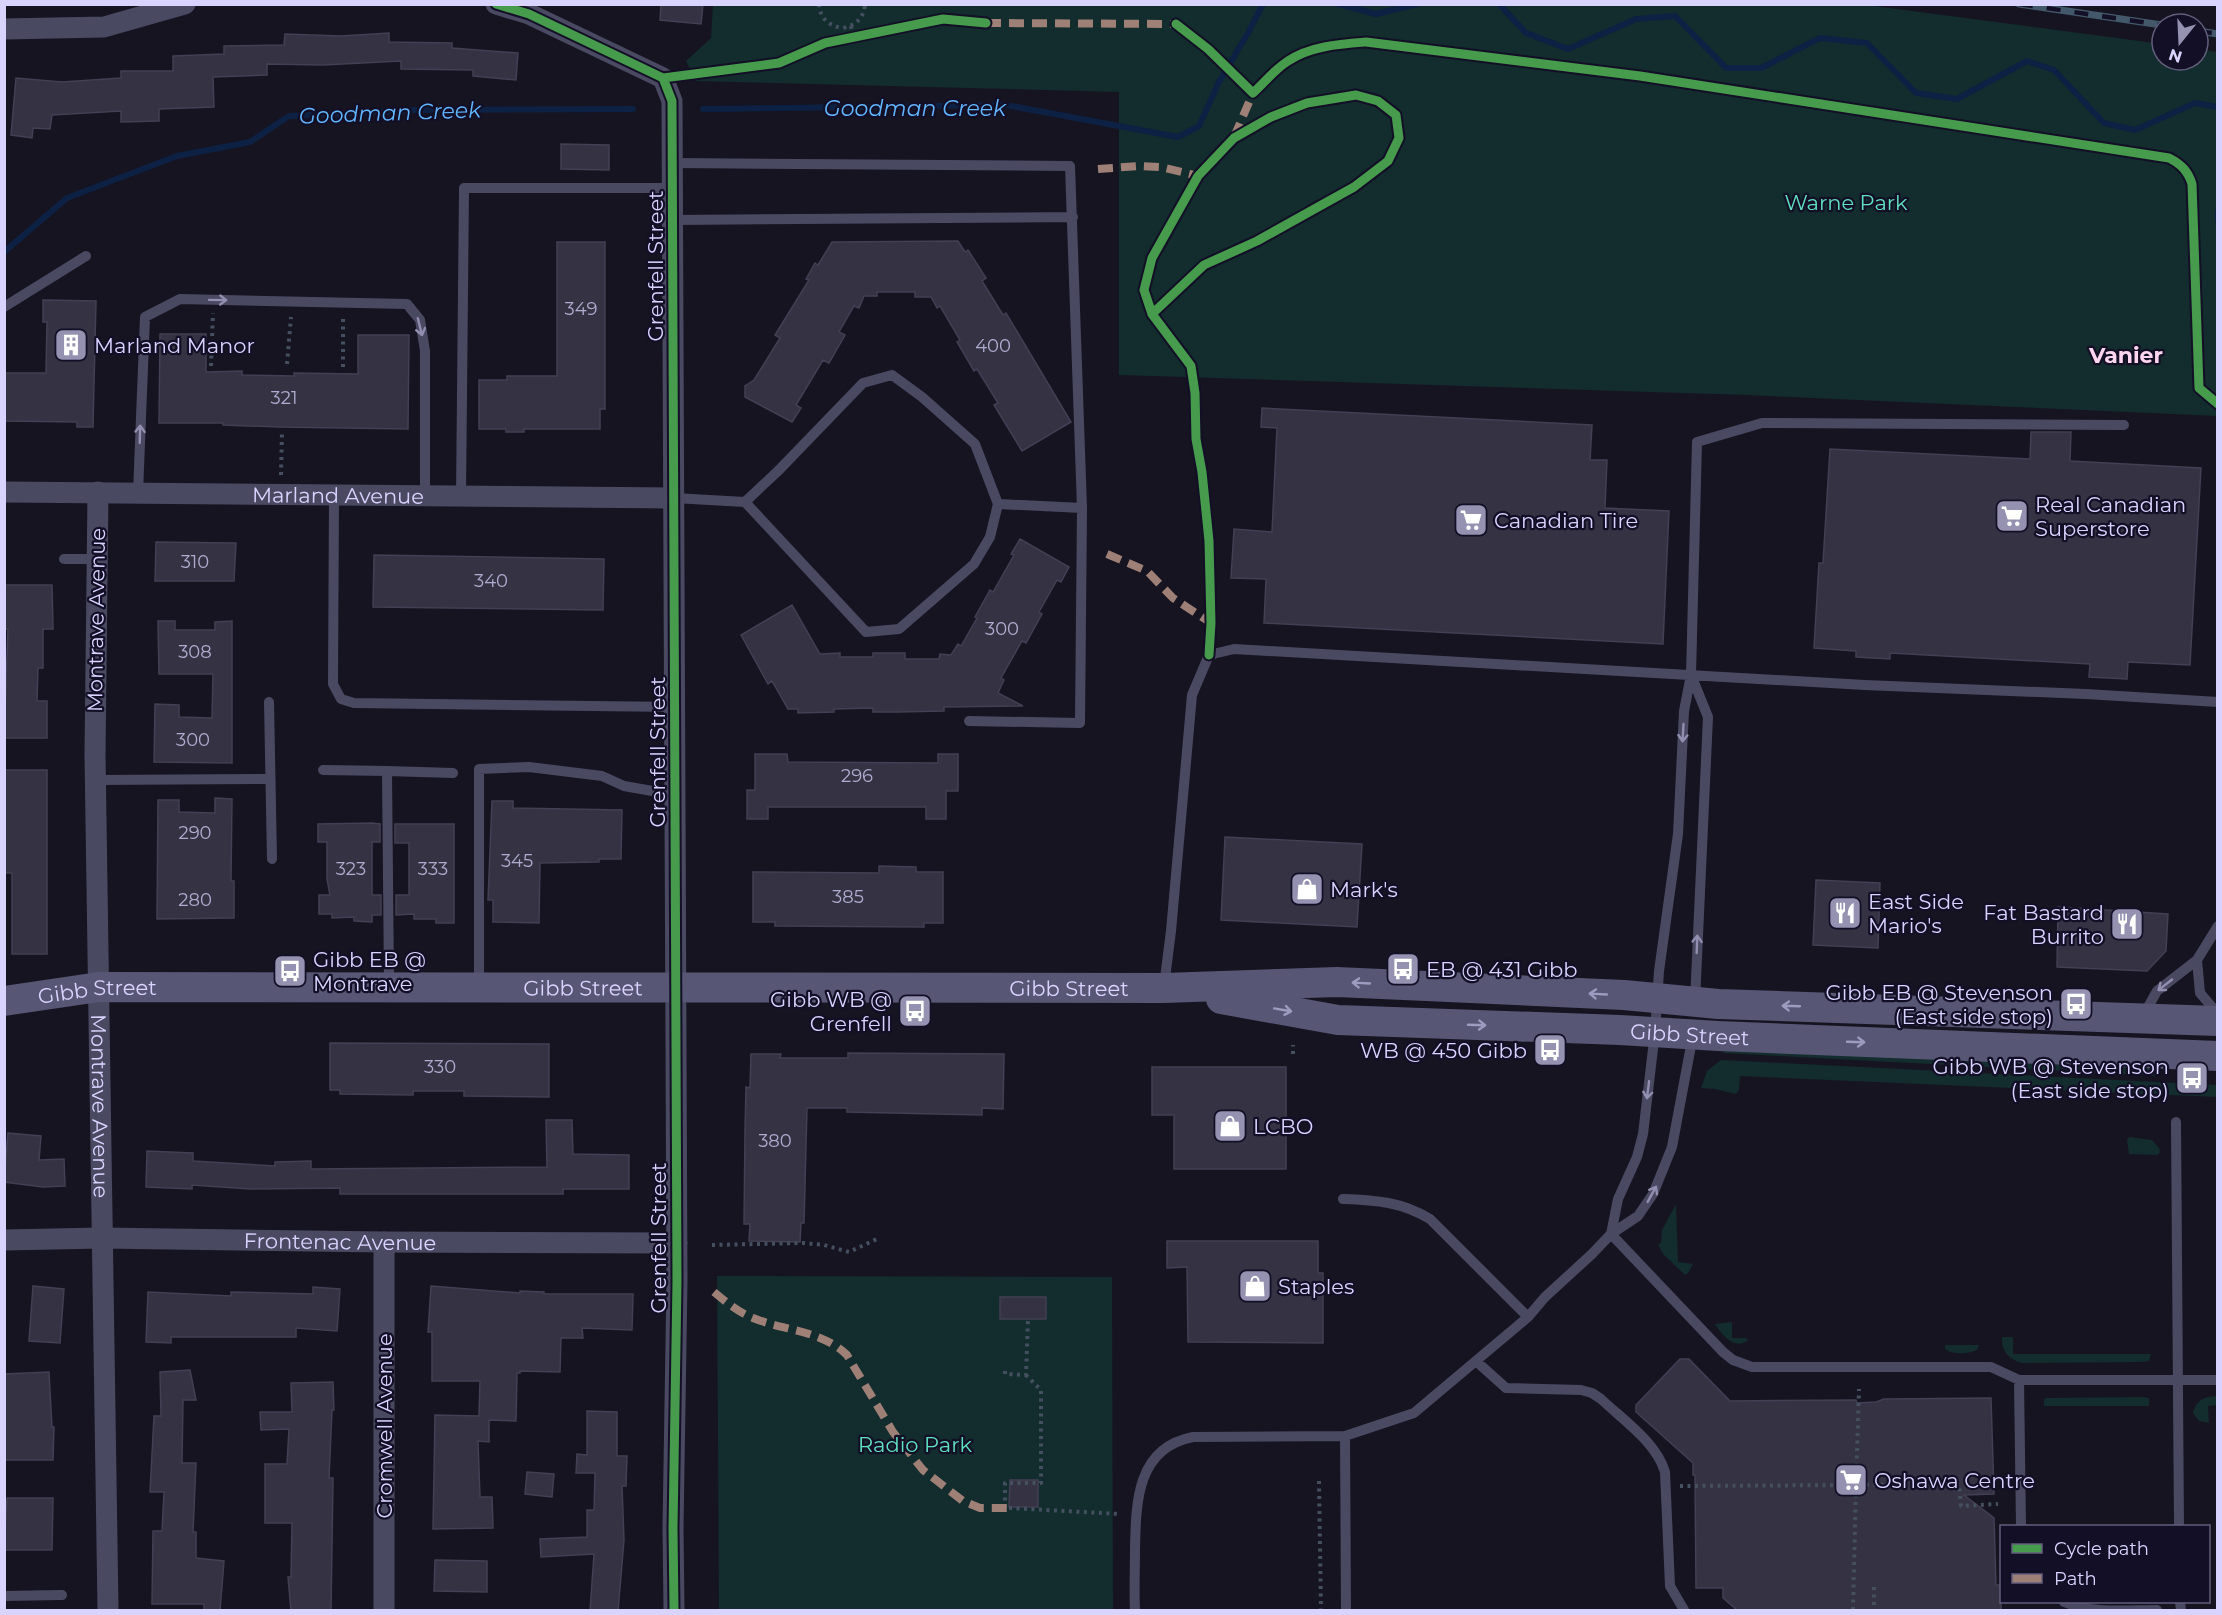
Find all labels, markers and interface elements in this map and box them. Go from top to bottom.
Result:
north arrow [2150,12,2210,72]
text: N [2166,45,2185,67]
water label: Goodman Creek [824,95,1007,122]
water label: Goodman Creek [298,96,483,130]
street label: Grenfell Street [643,190,668,342]
park label: Warne Park [1784,190,1908,215]
one-way arrow [207,294,227,305]
house number: 349 [565,298,597,320]
one-way arrow [416,317,427,336]
building icon: Marland Manor [53,327,89,363]
place label: Marland Manor [94,333,255,358]
house number: 400 [975,335,1011,357]
district label: Vanier [2088,342,2163,369]
house number: 321 [271,387,297,409]
one-way arrow [134,425,145,445]
street label: Marland Avenue [252,482,424,508]
place label: Real Canadian Superstore [2035,492,2186,541]
supermarket icon: Real Canadian Superstore [1994,498,2030,534]
supermarket icon: Canadian Tire [1453,502,1489,538]
place label: Canadian Tire [1494,508,1638,533]
street label: Montrave Avenue [82,528,110,712]
house number: 310 [181,551,209,573]
house number: 340 [474,570,508,592]
house number: 300 [985,618,1019,640]
house number: 308 [178,641,212,663]
street label: Grenfell Street [645,676,670,828]
one-way arrow [1678,723,1689,742]
house number: 300 [176,729,210,751]
house number: 296 [841,765,873,787]
house number: 290 [178,822,212,844]
house number: 345 [501,850,533,872]
house number: 323 [336,858,366,880]
house number: 333 [418,858,448,880]
shop icon: Mark's [1289,871,1325,907]
place label: Mark's [1330,877,1398,902]
house number: 385 [832,886,864,908]
house number: 280 [178,889,212,911]
place label: East Side Mario's [1868,889,1964,938]
restaurant icon: East Side Mario's [1827,895,1863,931]
place label: Fat Bastard Burrito [1983,900,2104,949]
restaurant icon: Fat Bastard Burrito [2109,906,2145,942]
one-way arrow [1692,934,1703,954]
place label: Gibb EB @ Montrave [313,947,426,996]
bus stop icon: EB @ 431 Gibb [1385,951,1421,987]
bus stop icon: Gibb EB @ Montrave [272,953,308,989]
place label: EB @ 431 Gibb [1426,957,1577,982]
street label: Gibb Street [36,974,157,1008]
street label: Gibb Street [523,975,643,1000]
street label: Gibb Street [1009,975,1129,1000]
one-way arrow [1352,978,1372,989]
one-way arrow [2157,979,2173,992]
place label: Gibb EB @ Stevenson (East side stop) [1825,980,2053,1029]
bus stop icon: Gibb EB @ Stevenson (East side stop) [2058,986,2094,1022]
place label: Gibb WB @ Grenfell [770,987,892,1036]
one-way arrow [1589,988,1609,999]
bus stop icon: Gibb WB @ Grenfell [897,993,933,1029]
one-way arrow [1781,1000,1801,1012]
one-way arrow [1273,1005,1293,1016]
street label: Montrave Avenue [86,1014,114,1198]
street label: Gibb Street [1629,1018,1750,1050]
one-way arrow [1467,1019,1487,1030]
bus stop icon: WB @ 450 Gibb [1532,1032,1568,1068]
one-way arrow [1845,1036,1865,1047]
place label: WB @ 450 Gibb [1360,1038,1527,1063]
place label: Gibb WB @ Stevenson (East side stop) [1933,1054,2169,1103]
house number: 330 [424,1056,456,1078]
bus stop icon: Gibb WB @ Stevenson (East side stop) [2174,1060,2210,1096]
one-way arrow [1642,1080,1653,1100]
shop icon: LCBO [1212,1108,1248,1144]
place label: LCBO [1253,1114,1313,1139]
house number: 380 [758,1130,792,1152]
street label: Grenfell Street [646,1162,671,1314]
one-way arrow [1646,1186,1658,1203]
street label: Frontenac Avenue [243,1228,436,1255]
shop icon: Staples [1237,1268,1273,1304]
place label: Staples [1278,1274,1354,1299]
street label: Cromwell Avenue [372,1333,397,1519]
park label: Radio Park [858,1432,972,1457]
supermarket icon: Oshawa Centre [1833,1462,1869,1498]
place label: Oshawa Centre [1874,1468,2035,1493]
legend [2000,1525,2210,1603]
text: Cycle path [2054,1538,2149,1560]
text: Path [2054,1568,2097,1590]

